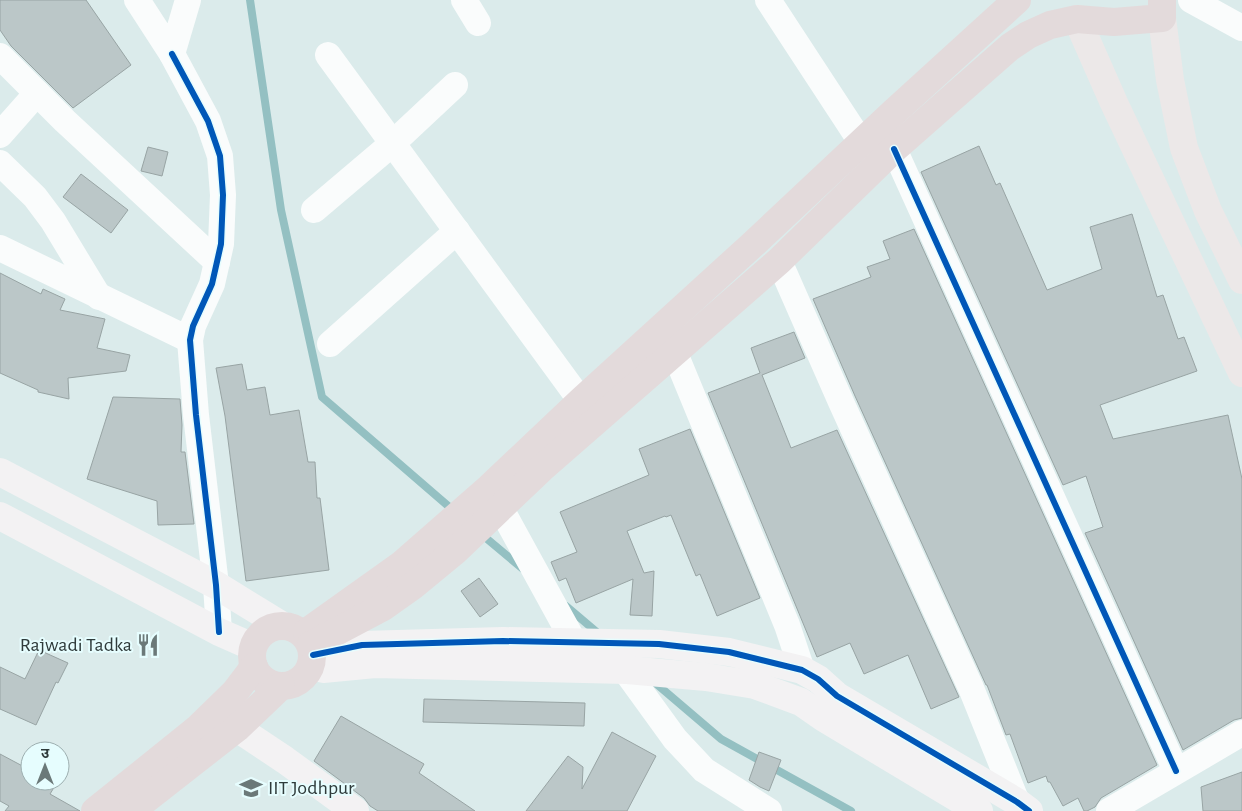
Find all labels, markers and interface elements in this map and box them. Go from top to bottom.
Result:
restaurant icon: Rajwadi Tadka [135,632,161,658]
place label: Rajwadi Tadka [20,635,132,655]
north arrow [20,741,70,791]
text: उ [41,747,50,761]
school or university icon: IIT Jodhpur [238,775,264,801]
place label: IIT Jodhpur [268,778,355,798]

